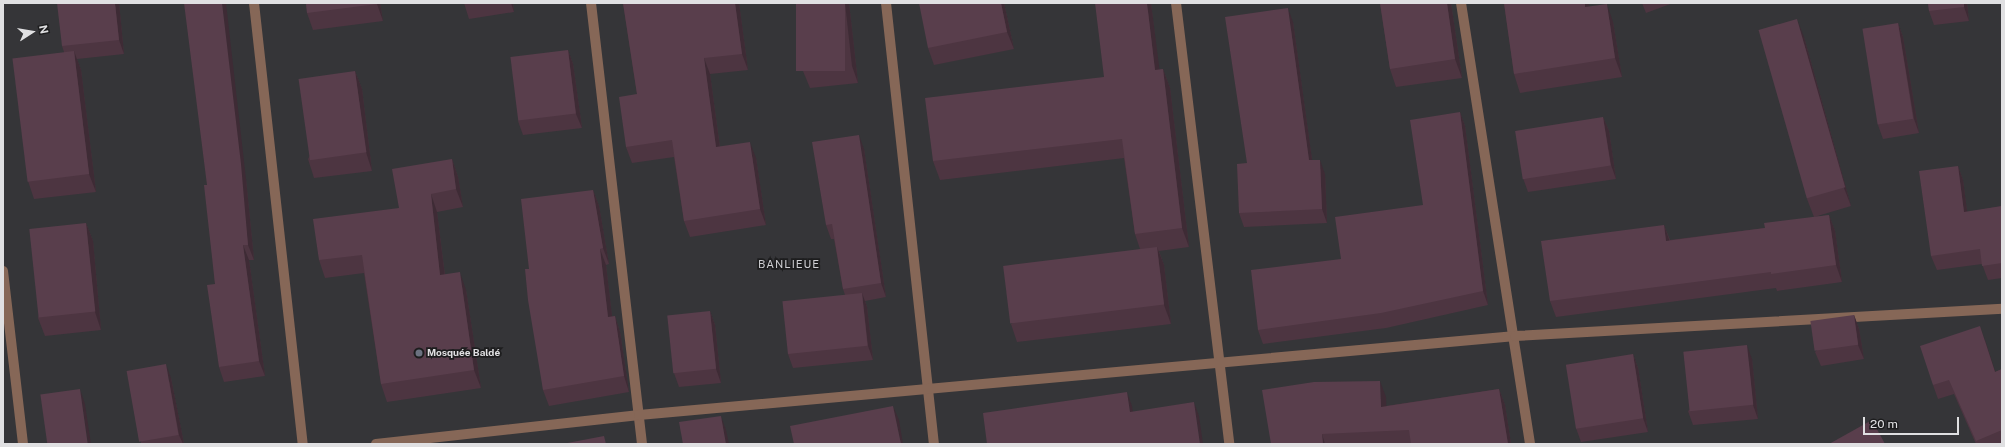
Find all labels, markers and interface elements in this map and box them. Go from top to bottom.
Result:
north arrow [12,12,52,52]
text: N [37,24,51,35]
district label: BANLIEUE [758,257,820,271]
place label: Mosquée Baldé [427,347,500,359]
marker: Mosquée Baldé [414,348,424,358]
scale bar [1865,409,1961,435]
text: 20 m [1870,417,1898,431]

